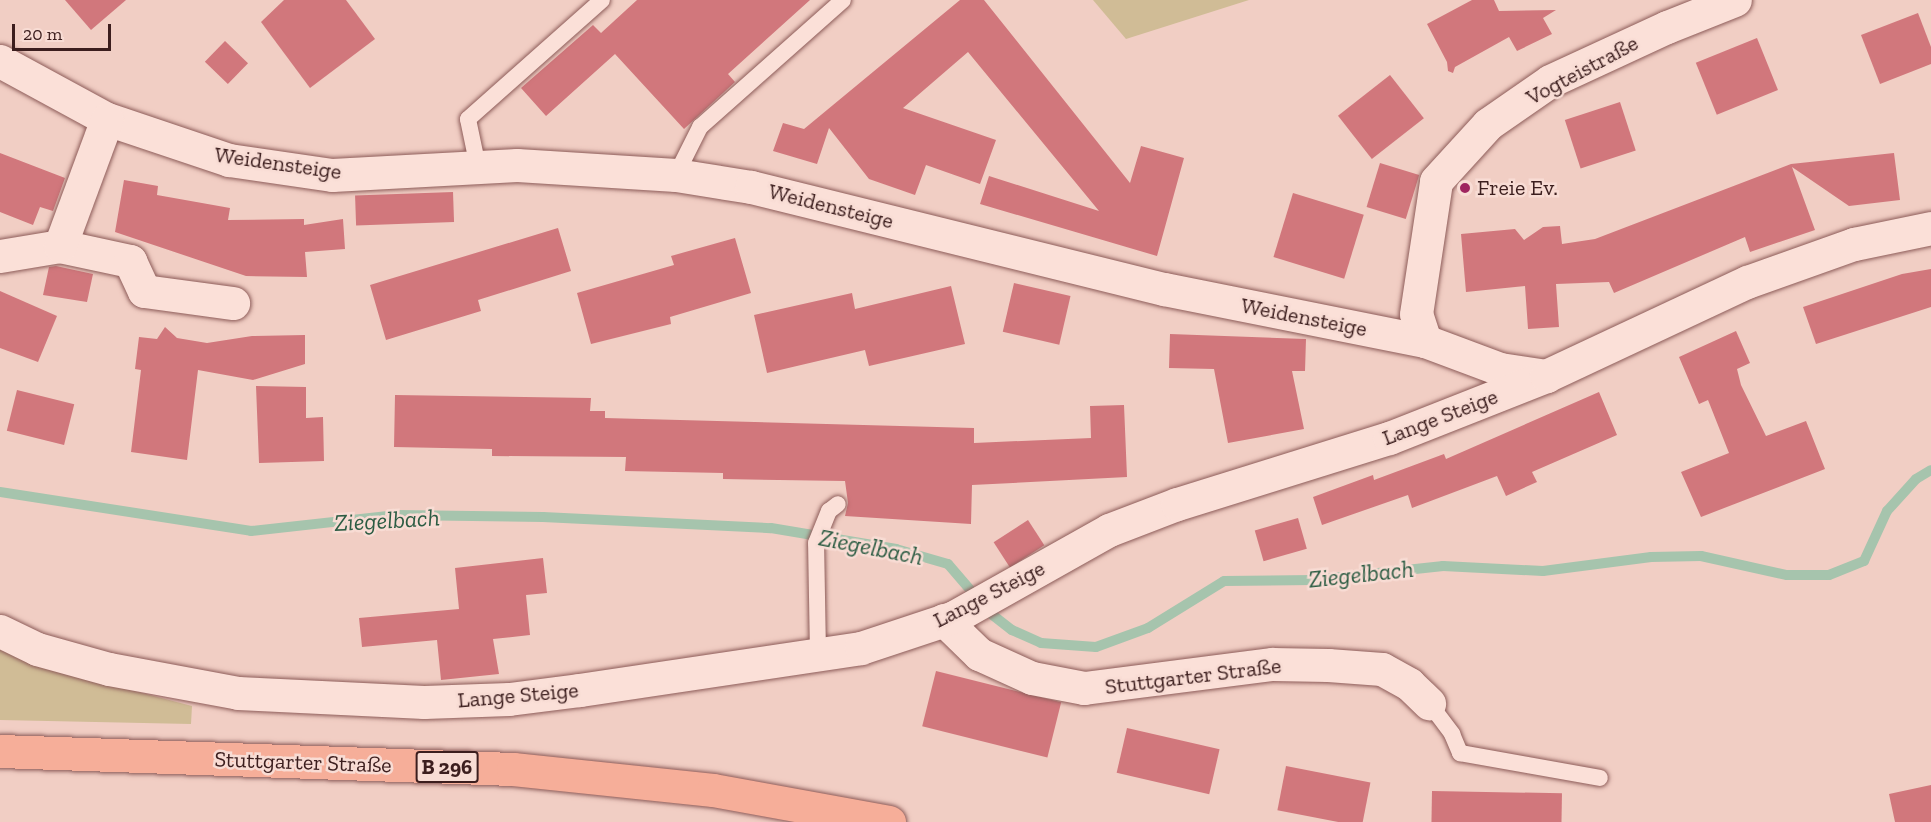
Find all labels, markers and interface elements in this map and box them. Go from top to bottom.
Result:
scale bar [15,12,114,50]
text: 20 m [23,23,62,45]
street label: Vogteistraße [1521,29,1643,111]
street label: Weidensteige [213,141,343,185]
place label: Freie Ev. [1477,175,1558,201]
street label: Weidensteige [766,178,896,234]
marker: Freie Ev. [1458,181,1472,195]
street label: Weidensteige [1239,292,1369,342]
street label: Lange Steige [1379,383,1501,451]
water label: Ziegelbach [334,503,440,537]
water label: Ziegelbach [817,523,925,571]
water label: Ziegelbach [1307,554,1415,594]
street label: Lange Steige [929,555,1049,633]
street label: Stuttgarter Straße [1103,652,1283,700]
street label: Lange Steige [456,677,580,713]
street label: Stuttgarter Straße [214,746,392,778]
road number: B 296 [416,749,478,785]

